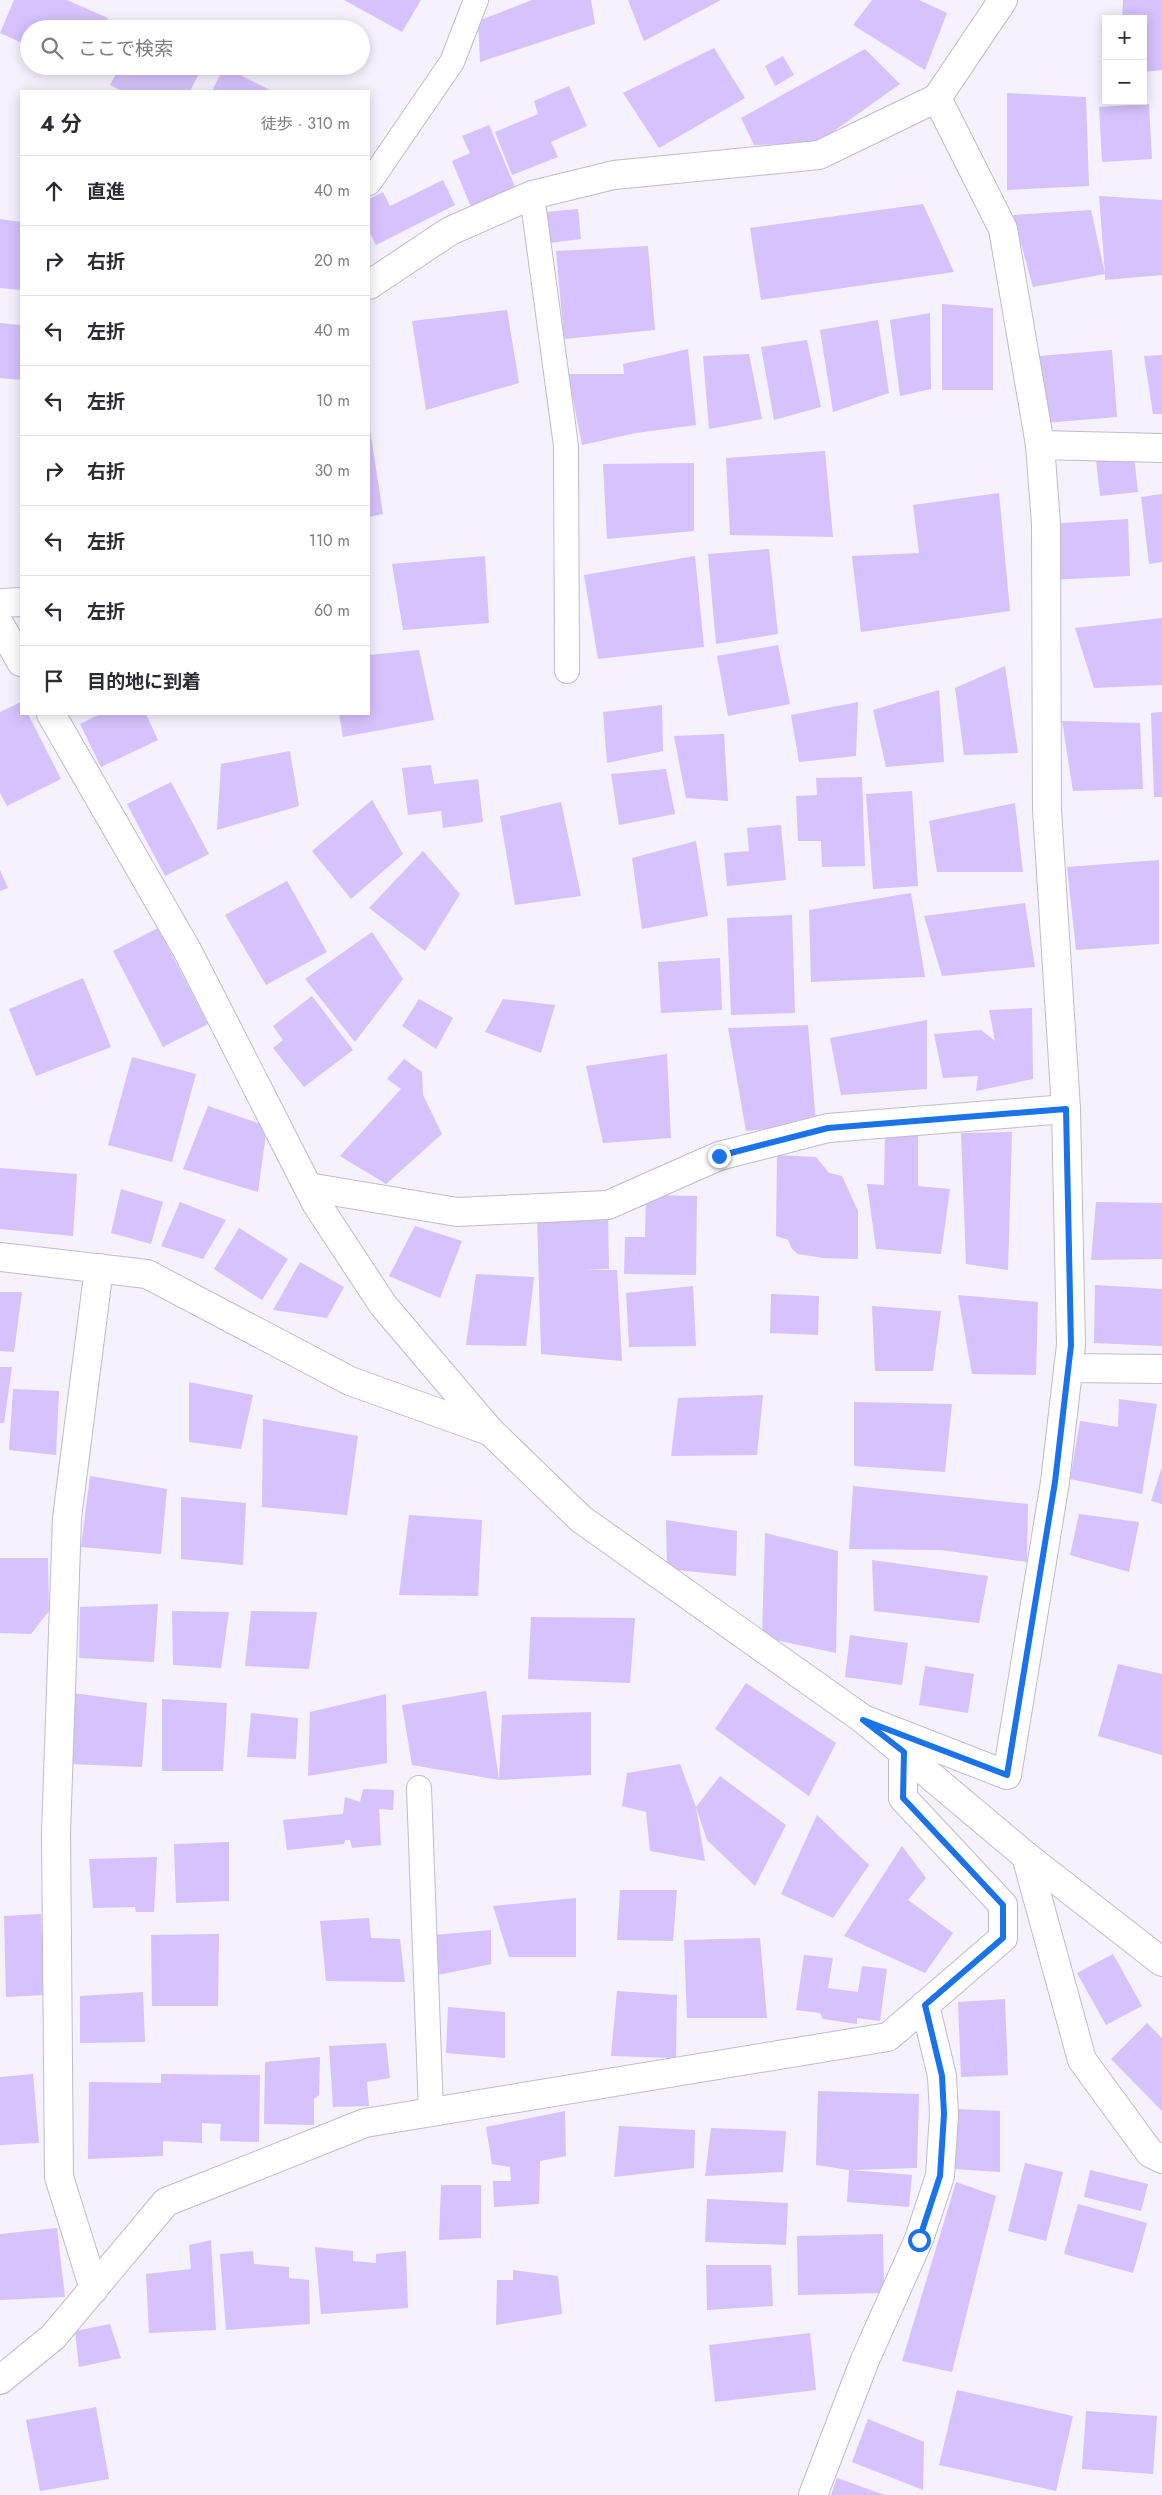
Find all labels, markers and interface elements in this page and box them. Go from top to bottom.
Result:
map controls [1102,15,1147,105]
button: + [1102,15,1147,60]
search box [20,20,370,75]
icon: search [38,34,66,62]
text: ここで検索 [78,35,173,62]
button: − [1102,60,1147,105]
text: 4 分 [40,109,82,139]
text: 徒歩 · 310 m [261,112,350,135]
icon: ahead [40,177,68,205]
text: 直進 [87,178,125,205]
text: 40 m [314,179,350,202]
icon: right [40,247,68,275]
text: 右折 [87,248,125,275]
text: 20 m [314,249,350,272]
icon: left [40,317,68,345]
text: 左折 [87,318,125,345]
text: 40 m [314,319,350,342]
icon: left [40,387,68,415]
text: 左折 [87,388,125,415]
text: 10 m [316,389,350,412]
icon: right [40,457,68,485]
text: 右折 [87,458,125,485]
text: 30 m [314,459,350,482]
icon: left [40,527,68,555]
text: 左折 [87,528,125,555]
text: 110 m [309,529,350,552]
icon: left [40,597,68,625]
text: 左折 [87,598,125,625]
text: 60 m [314,599,350,622]
icon: arrive [40,667,68,695]
text: 目的地に到着 [87,668,201,695]
route end [708,1145,731,1168]
route start [908,2229,931,2252]

